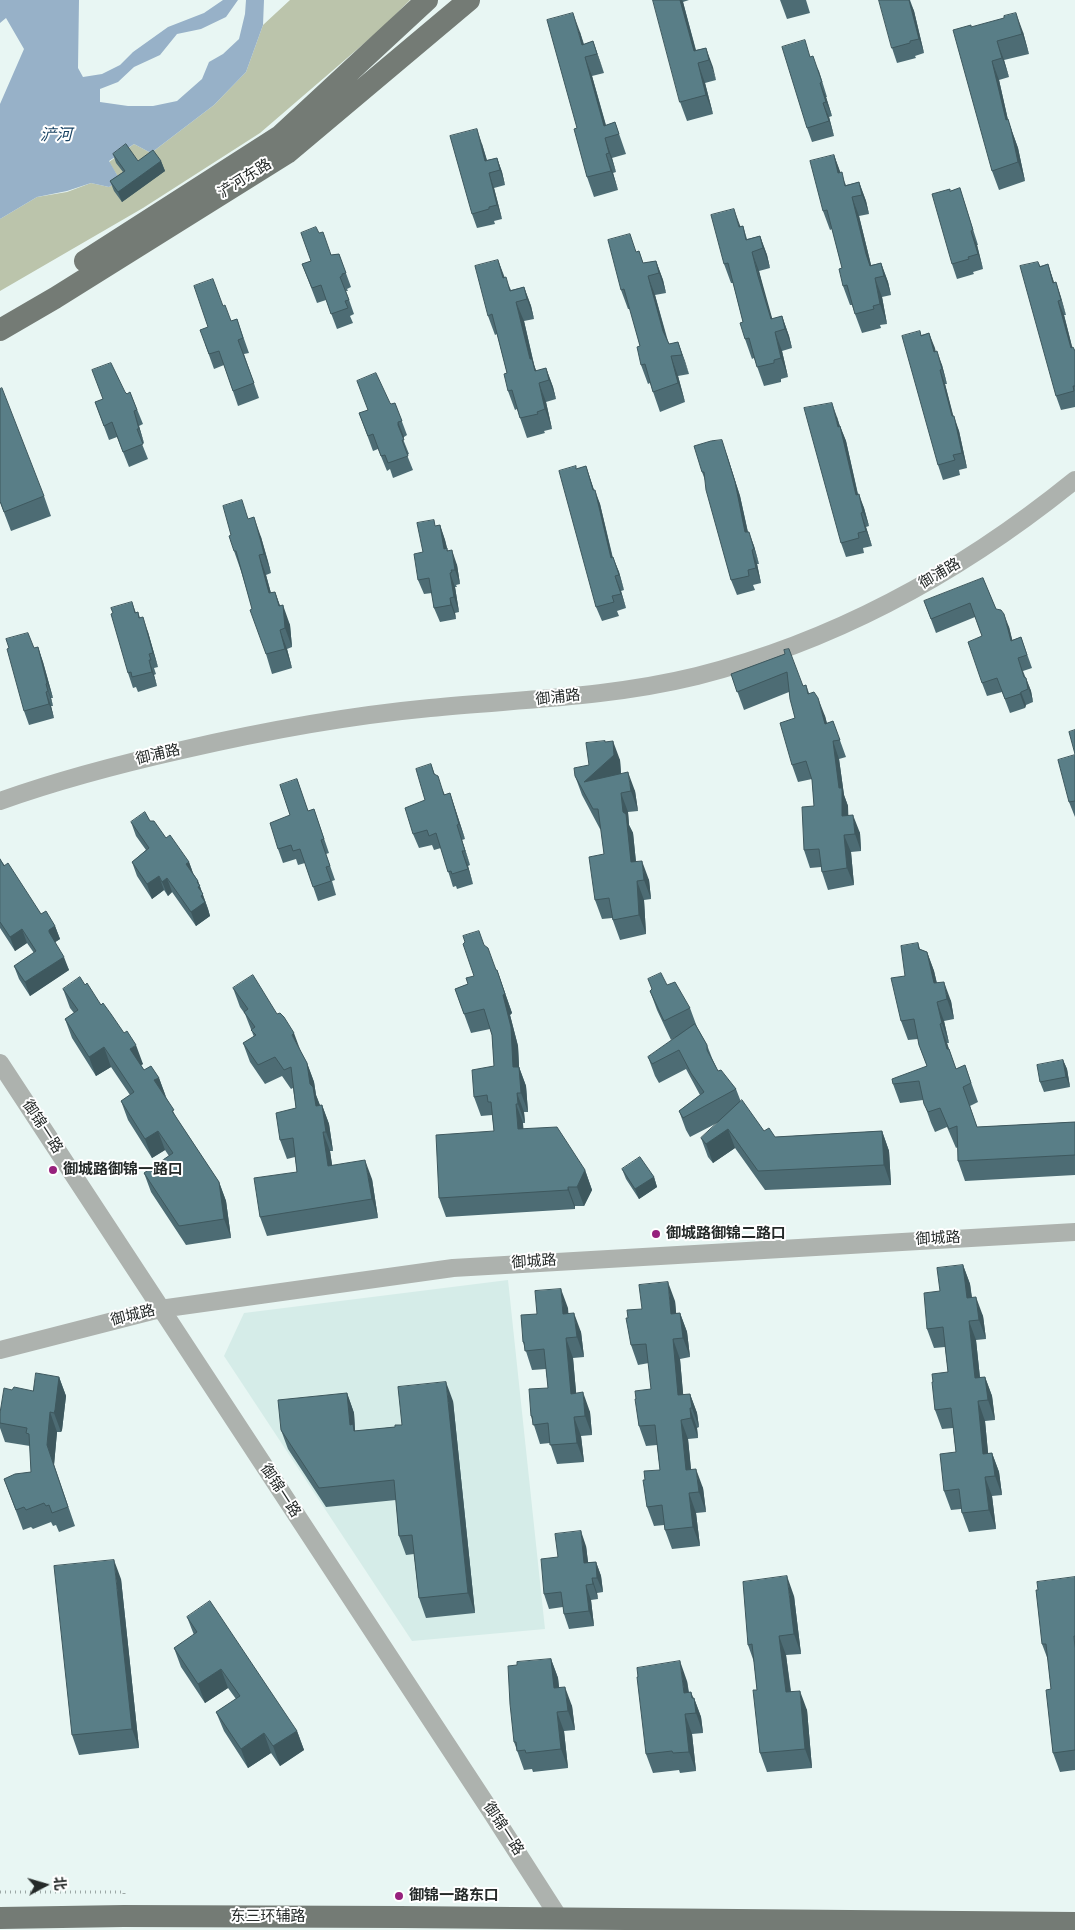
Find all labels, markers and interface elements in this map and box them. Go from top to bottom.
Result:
water label: 浐河 [40,126,72,146]
street label: 浐河东路 [215,155,275,203]
street label: 御浦路 [916,555,964,593]
street label: 御浦路 [535,687,581,709]
street label: 御浦路 [134,741,182,769]
street label: 御锦一路 [18,1097,66,1157]
place label: 御城路御锦一路口 [63,1161,183,1179]
marker: 御城路御锦一路口 [47,1164,59,1176]
place label: 御城路御锦二路口 [666,1225,786,1243]
marker: 御城路御锦二路口 [650,1228,662,1240]
street label: 御城路 [915,1229,961,1249]
street label: 御城路 [511,1251,557,1273]
street label: 御城路 [109,1302,157,1330]
street label: 御锦一路 [256,1461,304,1521]
street label: 御锦一路 [479,1799,527,1859]
north arrow [20,1860,70,1910]
text: 北 [50,1876,70,1891]
place label: 御锦一路东口 [409,1887,499,1905]
marker: 御锦一路东口 [393,1890,405,1902]
street label: 东三环辅路 [231,1908,305,1926]

